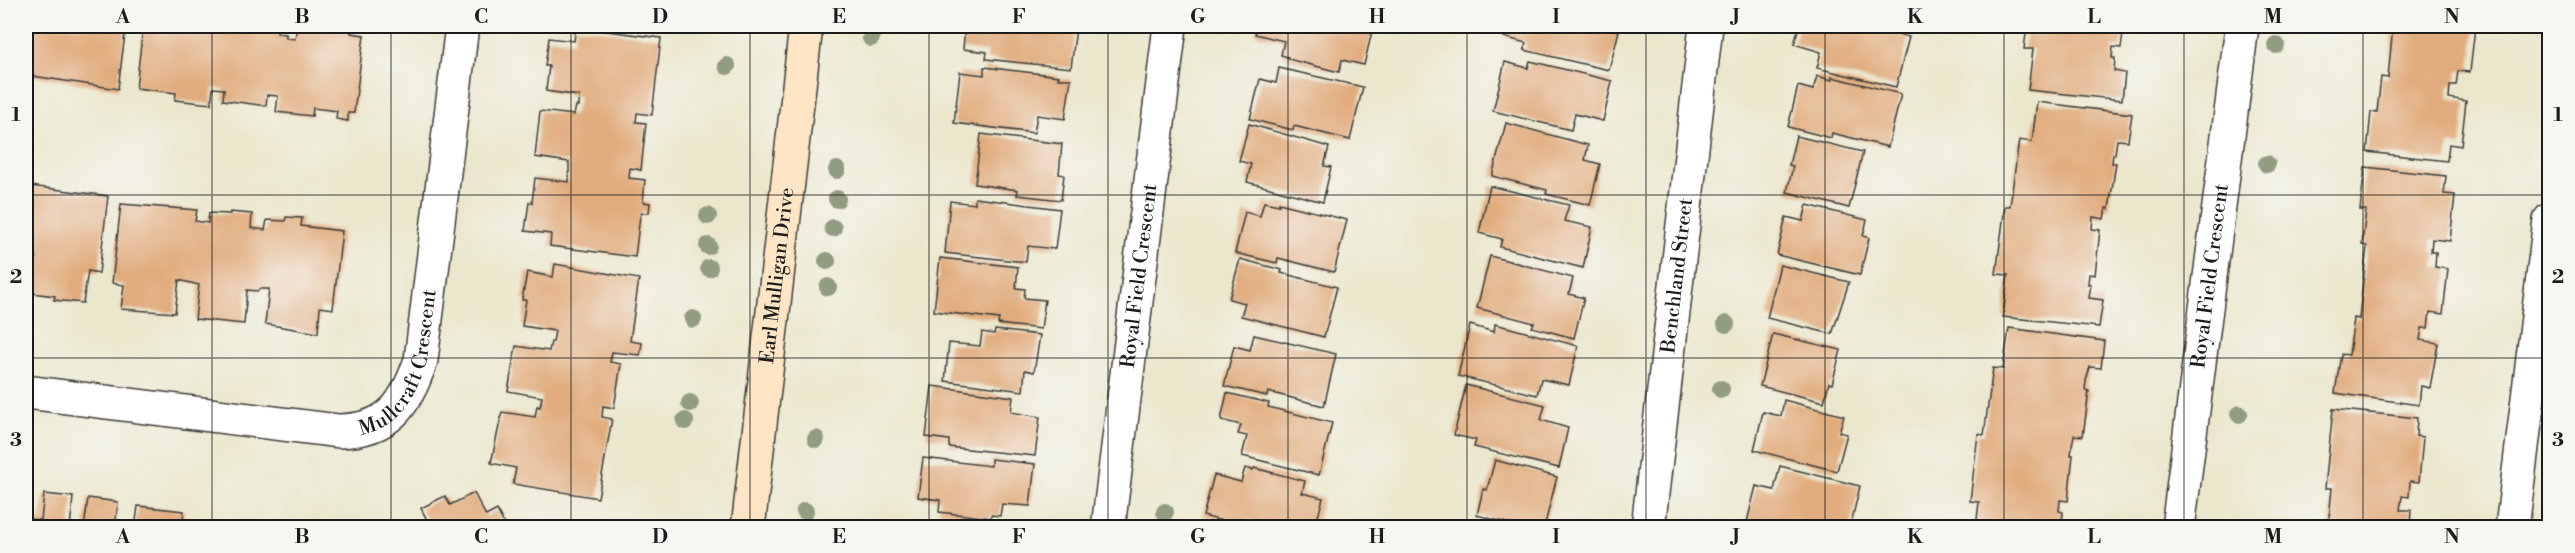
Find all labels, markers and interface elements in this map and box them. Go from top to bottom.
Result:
text: A [115,5,131,30]
text: B [294,5,310,30]
text: C [474,5,488,30]
text: D [652,5,668,30]
text: E [832,5,846,30]
text: F [1012,5,1026,30]
text: G [1190,5,1206,30]
text: H [1369,5,1386,30]
text: I [1552,5,1560,30]
text: J [1729,5,1740,30]
text: K [1907,5,1924,30]
text: L [2087,5,2101,30]
text: M [2264,5,2283,30]
text: N [2444,5,2460,30]
text: 1 [11,103,21,128]
text: 1 [2553,103,2563,128]
street label: Royal Field Crescent [1115,182,1163,370]
street label: Royal Field Crescent [2186,182,2234,370]
street label: Earl Mulligan Drive [755,186,800,365]
street label: Benchland Street [1656,197,1699,355]
text: 2 [10,265,22,290]
text: 2 [2552,265,2564,290]
street label: Mullcraft Crescent [355,288,442,441]
text: 3 [10,428,22,453]
text: 3 [2552,428,2564,453]
text: A [115,525,131,550]
text: B [294,525,310,550]
text: C [474,525,488,550]
text: D [652,525,668,550]
text: E [832,525,846,550]
text: F [1012,525,1026,550]
text: G [1190,525,1206,550]
text: H [1369,525,1386,550]
text: I [1552,525,1560,550]
text: J [1729,525,1740,550]
text: K [1907,525,1924,550]
text: L [2087,525,2101,550]
text: M [2264,525,2283,550]
text: N [2444,525,2460,550]

